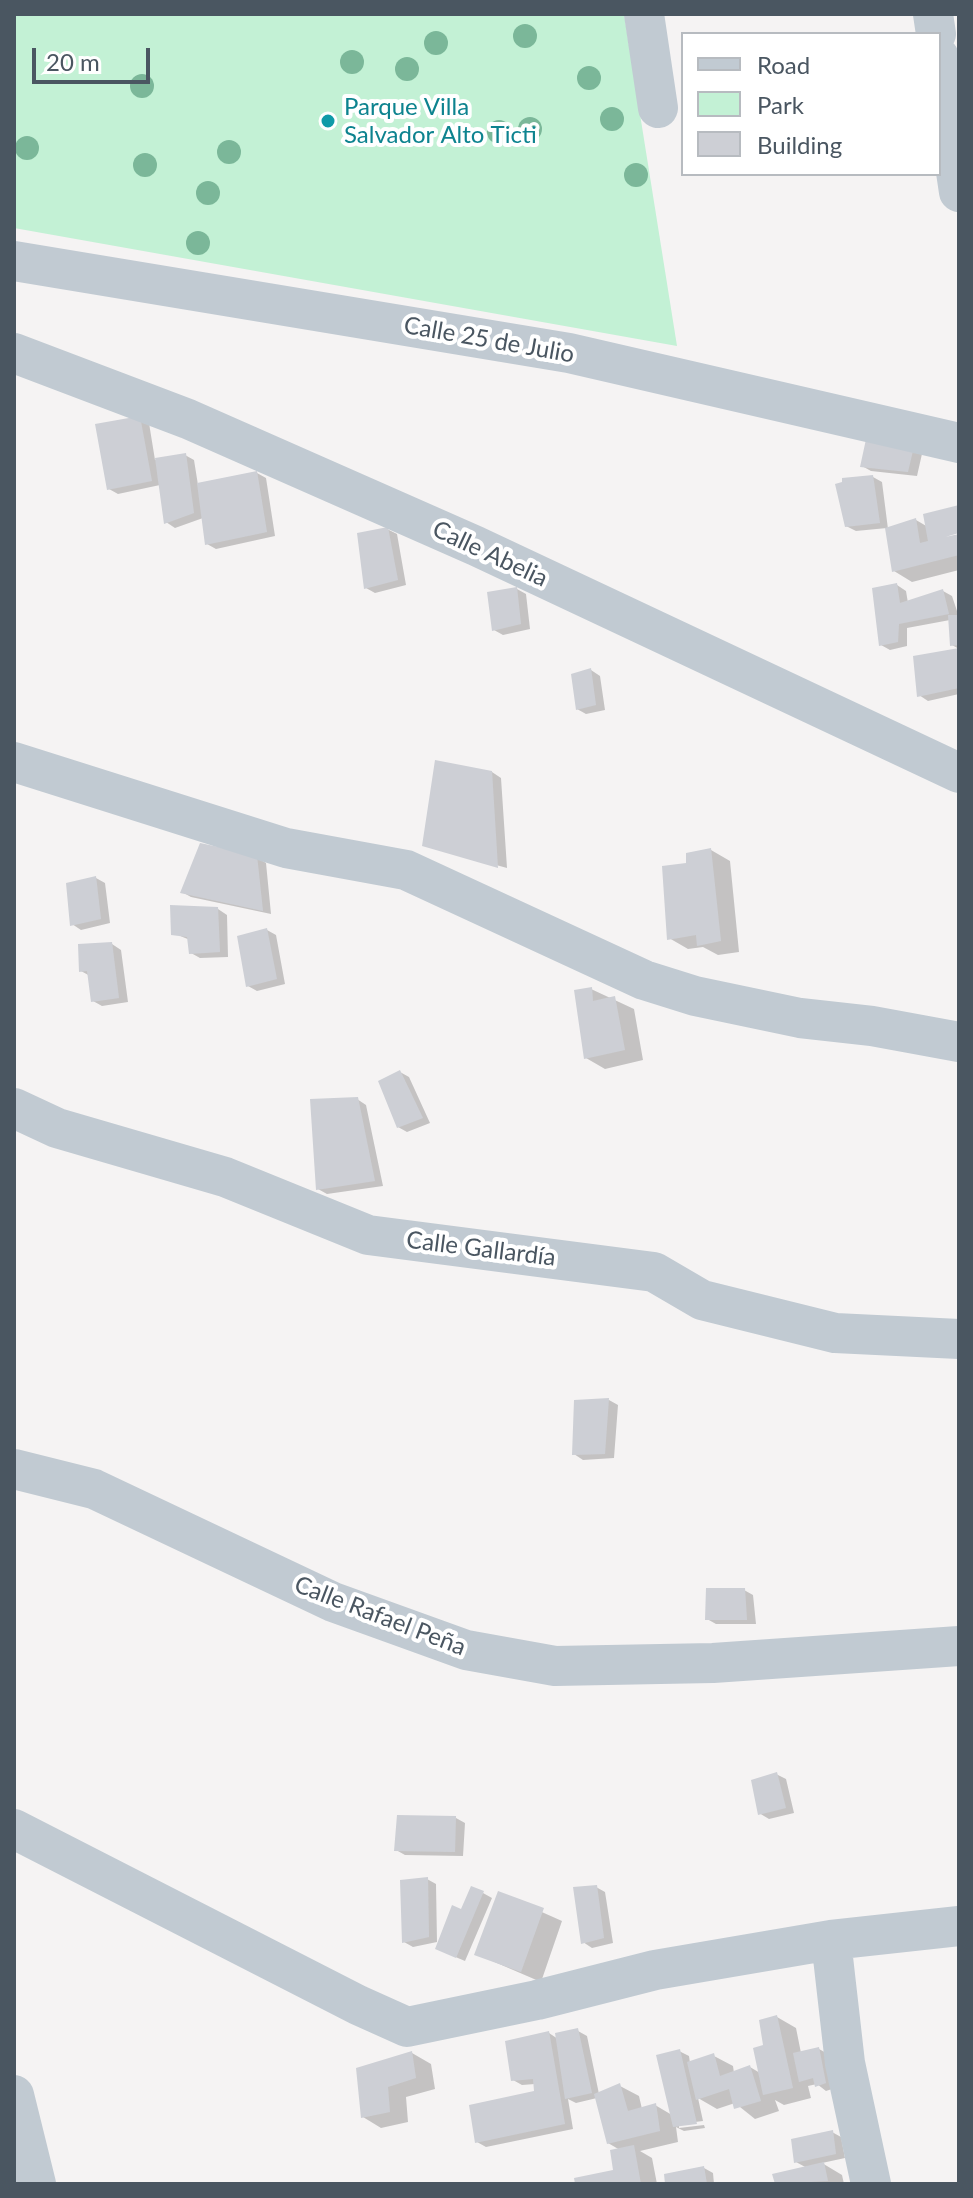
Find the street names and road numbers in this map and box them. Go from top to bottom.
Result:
street label: Calle 25 de Julio [402,311,576,369]
street label: Calle Abelia [428,515,552,593]
street label: Calle Gallardía [405,1226,557,1272]
street label: Calle Rafael Peña [290,1570,470,1662]

